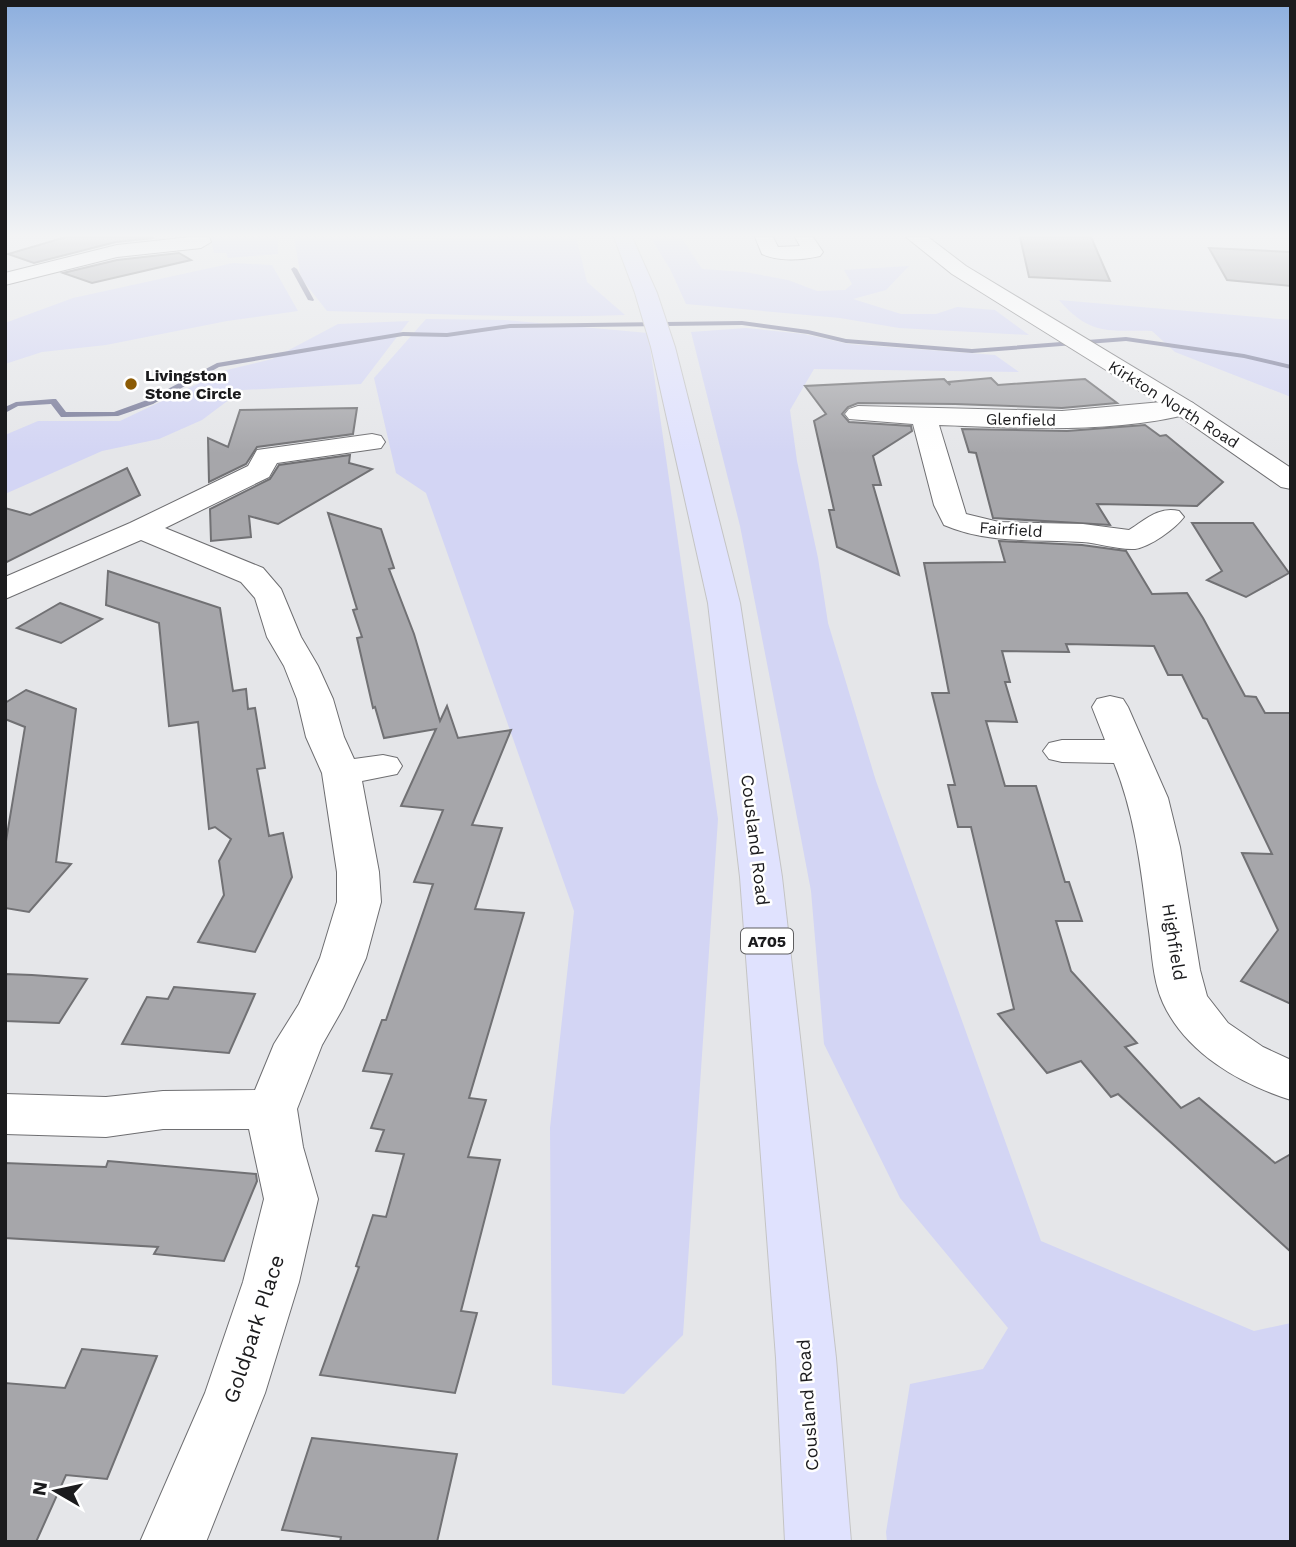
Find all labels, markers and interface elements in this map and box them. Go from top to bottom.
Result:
street label: Kirkton North Road [1105,357,1243,452]
place label: Livingston Stone Circle [145,366,242,403]
marker: Livingston Stone Circle [123,376,139,392]
street label: Glenfield [986,409,1056,430]
street label: Fairfield [979,518,1043,541]
street label: Cousland Road [737,773,774,907]
street label: Highfield [1158,902,1191,982]
road number: A705 [741,928,793,953]
street label: Goldpark Place [218,1251,289,1406]
street label: Cousland Road [792,1338,823,1472]
north arrow [21,1456,91,1526]
text: N [27,1480,52,1497]

